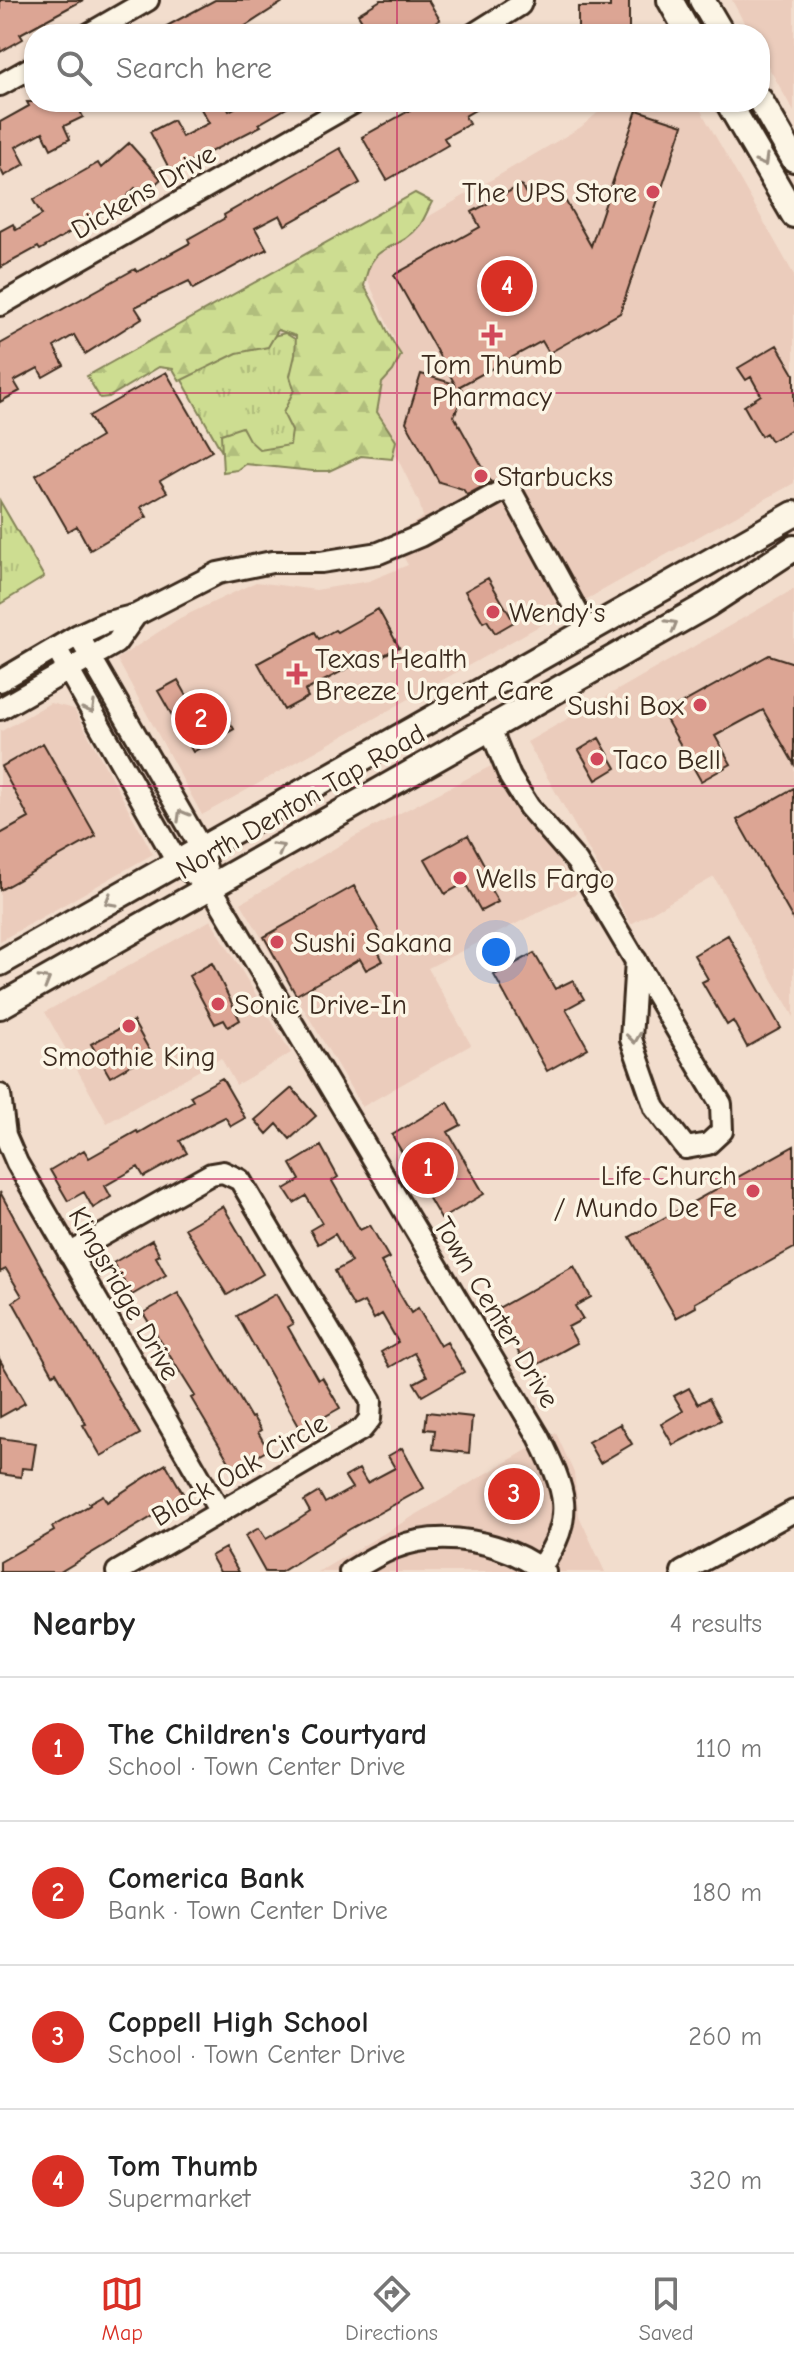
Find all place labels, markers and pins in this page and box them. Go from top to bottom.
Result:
place label: The UPS Store [462,177,637,209]
marker: The UPS Store [644,183,662,201]
pin: 4 [481,256,533,316]
marker: Tom Thumb Pharmacy [483,326,501,344]
place label: Tom Thumb Pharmacy [421,349,563,413]
place label: Starbucks [497,461,613,493]
marker: Starbucks [472,467,490,485]
place label: Wendy's [509,597,605,629]
marker: Wendy's [484,603,502,621]
place label: Texas Health Breeze Urgent Care [315,643,553,707]
marker: Texas Health Breeze Urgent Care [286,663,308,685]
pin: 2 [175,689,227,749]
place label: Sushi Box [567,690,685,722]
marker: Sushi Box [691,696,709,714]
place label: Taco Bell [613,744,721,776]
marker: Taco Bell [588,750,606,768]
place label: Wells Fargo [476,863,615,895]
marker: Wells Fargo [451,869,469,887]
place label: Sushi Sakana [293,927,452,959]
marker: Sushi Sakana [268,933,286,951]
place label: Sonic Drive-In [234,989,407,1021]
marker: Sonic Drive-In [209,995,227,1013]
marker: Smoothie King [120,1017,138,1035]
place label: Smoothie King [42,1041,216,1073]
pin: 1 [402,1138,454,1198]
place label: Life Church / Mundo De Fe [554,1160,737,1224]
marker: Life Church / Mundo De Fe [744,1182,762,1200]
pin: 3 [488,1464,540,1524]

